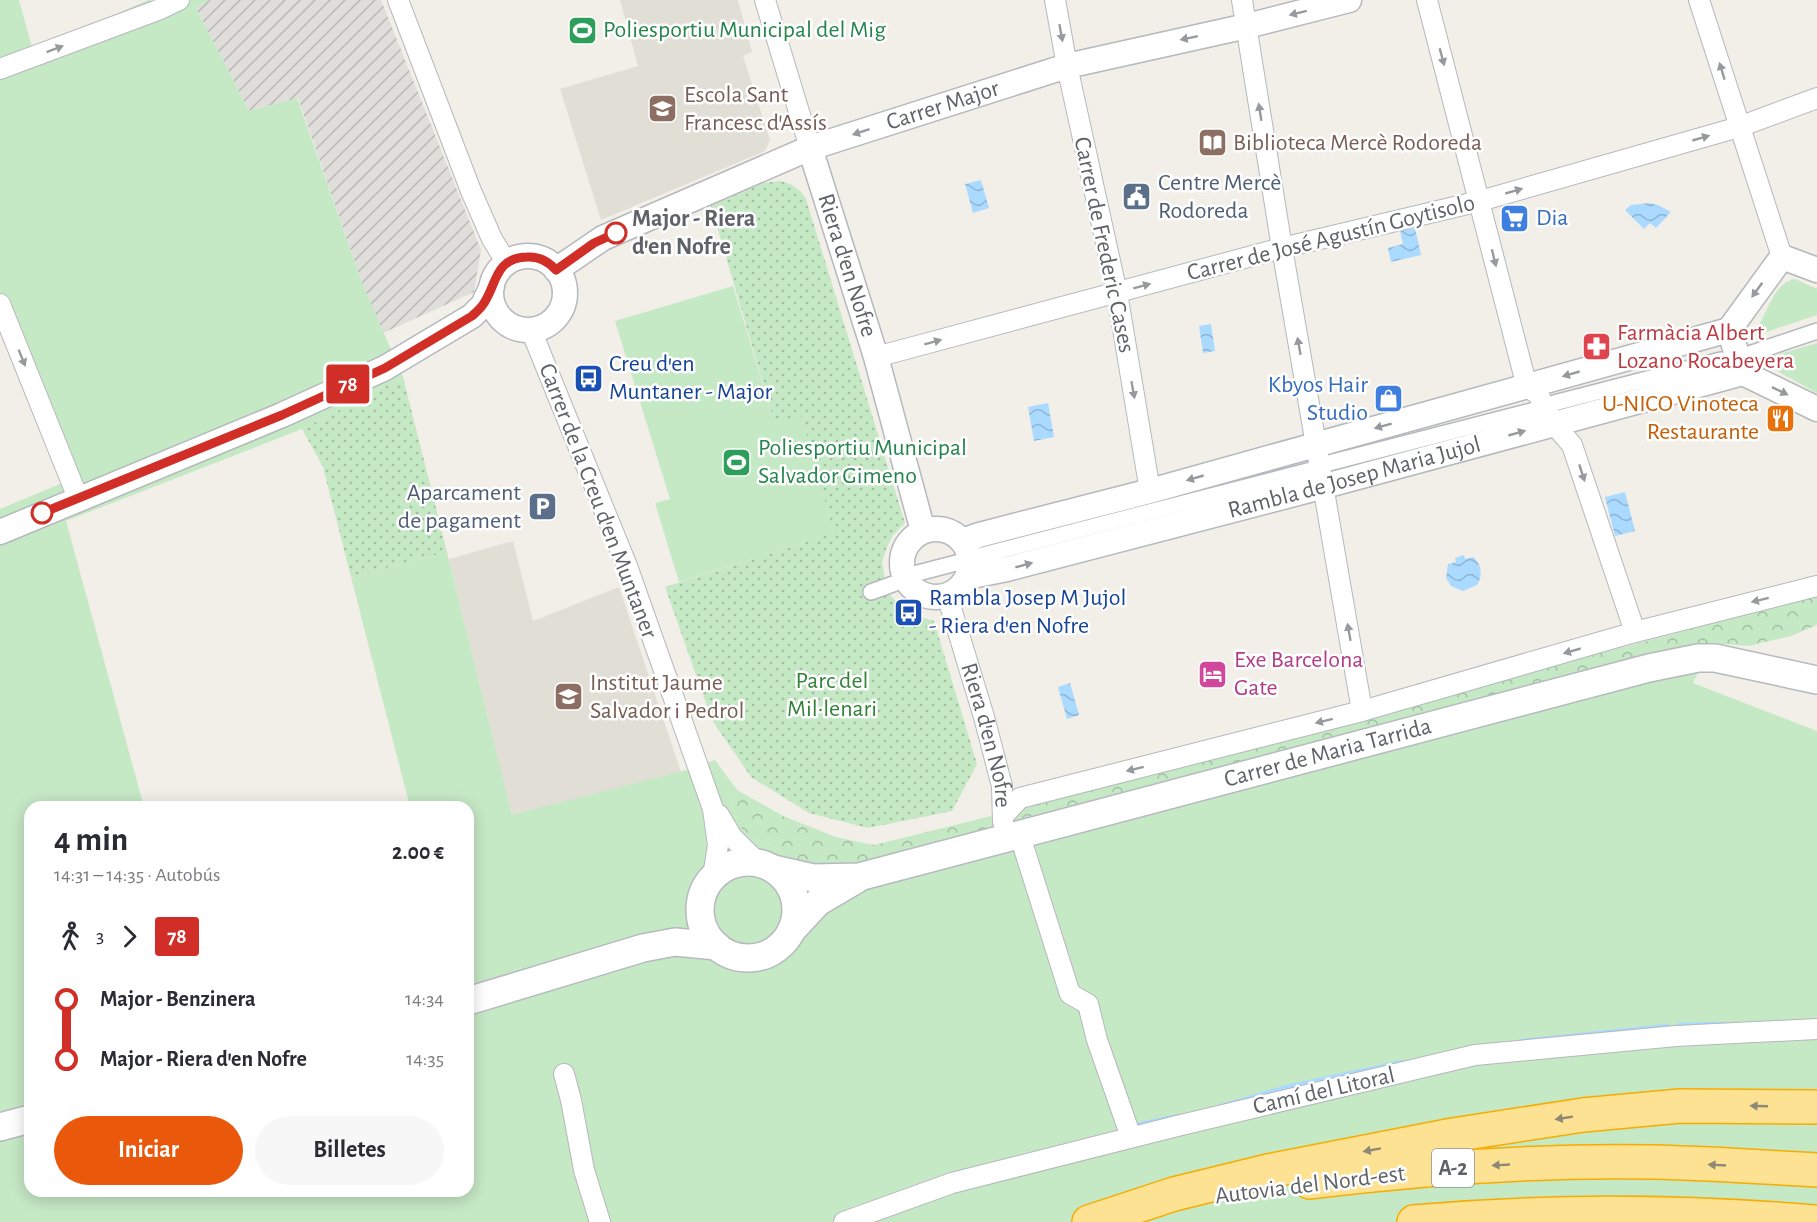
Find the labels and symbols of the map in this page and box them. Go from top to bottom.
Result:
one-way arrow [1289,8,1307,18]
sports icon: Poliesportiu Municipal del Mig [566,14,598,46]
place label: Poliesportiu Municipal del Mig [603,18,886,42]
one-way arrow [1057,23,1066,42]
one-way arrow [1180,34,1199,44]
one-way arrow [46,43,64,53]
one-way arrow [1437,47,1447,66]
one-way arrow [1716,62,1726,80]
street label: Carrer Major [883,76,1002,135]
place label: Escola Sant Francesc d'Assís [684,83,827,135]
school or university icon: Escola Sant Francesc d'Assís [647,93,679,125]
one-way arrow [1256,103,1265,122]
one-way arrow [852,127,870,137]
library icon: Biblioteca Mercè Rodoreda [1196,127,1228,159]
place label: Biblioteca Mercè Rodoreda [1233,131,1482,155]
one-way arrow [1692,133,1710,142]
street label: Carrer de Frederic Cases [1069,135,1139,355]
place label: Centre Mercè Rodoreda [1158,171,1281,223]
public building icon: Centre Mercè Rodoreda [1121,181,1153,213]
one-way arrow [1505,186,1523,195]
street label: Riera d'en Nofre [813,191,881,340]
street label: Carrer de José Agustín Goytisolo [1185,191,1477,285]
supermarket icon: Dia [1499,202,1531,234]
place label: Dia [1536,206,1568,230]
place label: Major - Riera d'en Nofre [632,207,755,259]
marker: Major - Riera d'en Nofre [605,222,627,244]
one-way arrow [1490,249,1499,267]
one-way arrow [1132,281,1151,291]
one-way arrow [1752,283,1764,298]
place label: Farmàcia Albert Lozano Rocabeyera [1617,321,1794,373]
pharmacy icon: Farmàcia Albert Lozano Rocabeyera [1580,331,1612,363]
one-way arrow [924,336,942,346]
one-way arrow [1295,336,1304,355]
one-way arrow [18,349,27,367]
place label: Creu d'en Muntaner - Major [609,352,773,404]
street label: Carrer de la Creu d'en Muntaner [534,360,662,642]
bus stop icon: Creu d'en Muntaner - Major [572,362,604,394]
line badge: 78 [321,364,375,404]
one-way arrow [1562,370,1580,379]
place label: Kbyos Hair Studio [1268,373,1368,425]
one-way arrow [1129,381,1138,400]
shop icon: Kbyos Hair Studio [1373,383,1405,415]
one-way arrow [1771,386,1788,396]
place label: U-NICO Vinoteca Restaurante [1602,392,1759,444]
restaurant icon: U-NICO Vinoteca Restaurante [1764,402,1796,434]
one-way arrow [1374,422,1392,431]
one-way arrow [1508,428,1526,438]
street label: Rambla de Josep Maria Jujol [1226,432,1483,523]
place label: Poliesportiu Municipal Salvador Gimeno [758,436,967,488]
sports icon: Poliesportiu Municipal Salvador Gimeno [721,446,753,478]
one-way arrow [1577,464,1587,482]
one-way arrow [1186,474,1204,483]
place label: Aparcament de pagament [398,481,521,533]
parking icon: Aparcament de pagament [526,491,558,523]
unlabelled marker [31,502,53,524]
one-way arrow [1015,559,1033,569]
place label: Rambla Josep M Jujol - Riera d'en Nofre [929,586,1126,638]
bus stop icon: Rambla Josep M Jujol - Riera d'en Nofre [892,596,924,628]
one-way arrow [1751,596,1770,606]
one-way arrow [1345,623,1354,642]
one-way arrow [1563,647,1581,656]
place label: Exe Barcelona Gate [1234,648,1363,700]
hotel icon: Exe Barcelona Gate [1197,658,1229,690]
street label: Riera d'en Nofre [956,660,1015,808]
park label: Parc del Mil·lenari [787,669,877,721]
place label: Institut Jaume Salvador i Pedrol [590,671,745,723]
school or university icon: Institut Jaume Salvador i Pedrol [553,681,585,713]
street label: Carrer de Maria Tarrida [1222,714,1434,792]
one-way arrow [1315,716,1333,726]
one-way arrow [1126,765,1144,775]
street label: Camí del Litoral [1251,1063,1397,1119]
one-way arrow [1749,1101,1768,1110]
one-way arrow [1555,1114,1574,1123]
one-way arrow [1362,1146,1381,1155]
road number: A-2 [1432,1149,1474,1187]
street label: Autovia del Nord-est [1214,1161,1407,1209]
one-way arrow [1491,1161,1510,1170]
one-way arrow [1707,1161,1726,1170]

